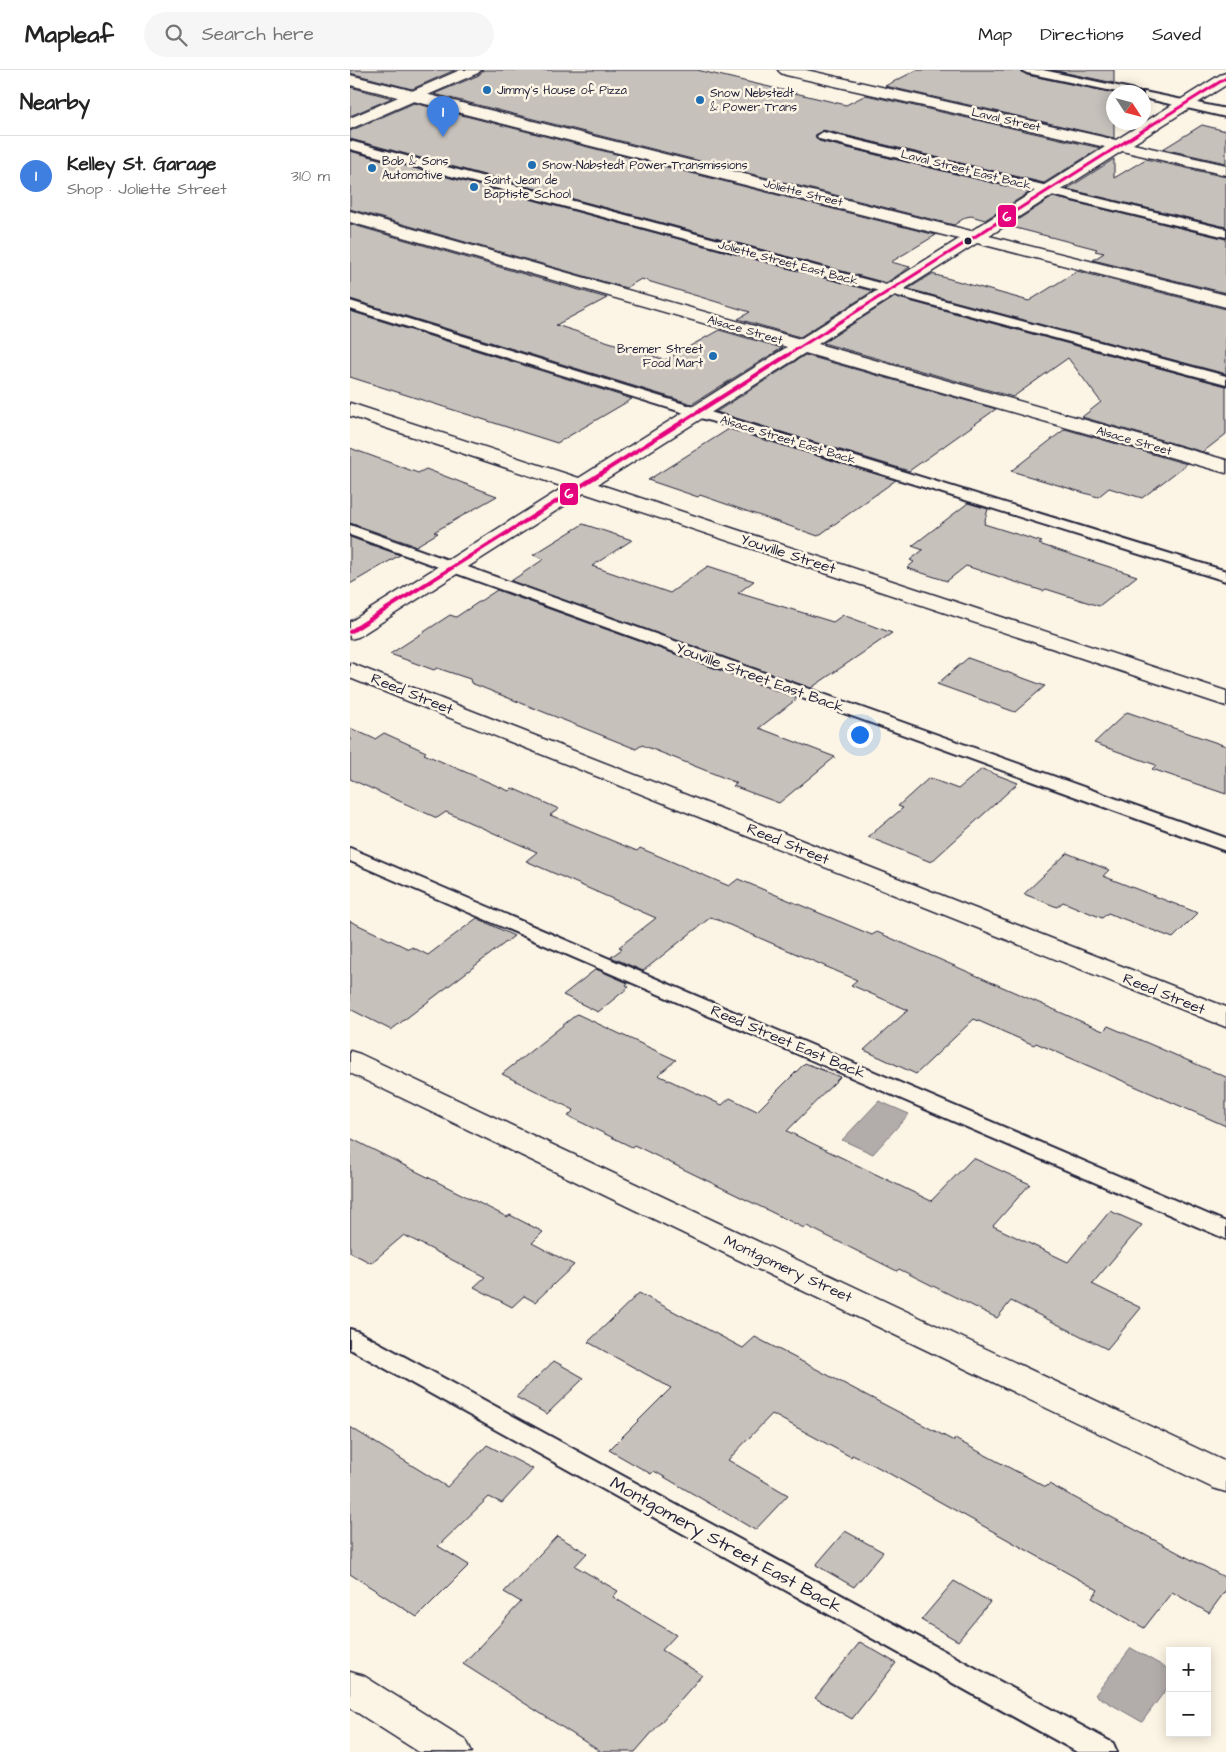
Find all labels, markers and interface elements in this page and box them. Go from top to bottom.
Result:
search box [144,12,494,57]
text: Mapleaf [25,18,114,52]
icon: search [162,21,190,49]
text: Search here [202,21,314,48]
text: Map [978,22,1012,47]
text: Directions [1040,22,1124,47]
text: Saved [1152,22,1201,47]
place label: Jimmy's House of Pizza [497,82,627,100]
marker: Jimmy's House of Pizza [481,84,493,96]
place label: Snow Nebstedt & Power Trans [710,85,797,116]
north arrow [1106,85,1151,130]
text: Nearby [20,88,90,117]
marker: Snow Nebstedt & Power Trans [694,94,706,106]
pin: 1 [427,96,459,137]
street label: Laval Street [970,104,1042,136]
street label: Laval Street East Back [899,146,1034,195]
text: Kelley St. Garage [67,151,216,178]
place label: Bob & Sons Automotive [382,153,448,184]
place label: Snow-Nabstedt Power Transmissions [542,157,747,174]
marker: Snow-Nabstedt Power Transmissions [526,159,538,171]
marker: Bob & Sons Automotive [366,162,378,174]
text: 1 [35,165,37,187]
text: 310 m [291,165,330,187]
place label: Saint Jean de Baptiste School [484,172,571,203]
street label: Joliette Street [761,175,845,211]
text: Shop · Joliette Street [67,178,227,200]
marker: Saint Jean de Baptiste School [468,181,480,193]
line badge: 6 [997,204,1017,228]
text: 6 [1003,207,1012,227]
street label: Joliette Street East Back [716,236,861,290]
unlabelled marker [963,236,973,246]
street label: Alsace Street [705,311,785,349]
place label: Bremer Street Food Mart [617,341,703,372]
marker: Bremer Street Food Mart [707,350,719,362]
street label: Alsace Street East Back [718,411,858,469]
street label: Alsace Street [1094,422,1174,460]
line badge: 6 [559,482,579,506]
text: 6 [565,484,574,504]
street label: Youville Street [738,529,838,579]
street label: Youville Street East Back [673,638,847,718]
street label: Reed Street [368,668,456,720]
your location [847,722,873,748]
street label: Reed Street [744,818,832,870]
street label: Reed Street [1120,968,1208,1020]
street label: Reed Street East Back [707,1000,869,1084]
street label: Montgomery Street [720,1230,856,1309]
street label: Montgomery Street East Back [605,1471,847,1620]
map controls [1166,1647,1211,1737]
button: + [1166,1647,1211,1692]
button: − [1166,1692,1211,1737]

